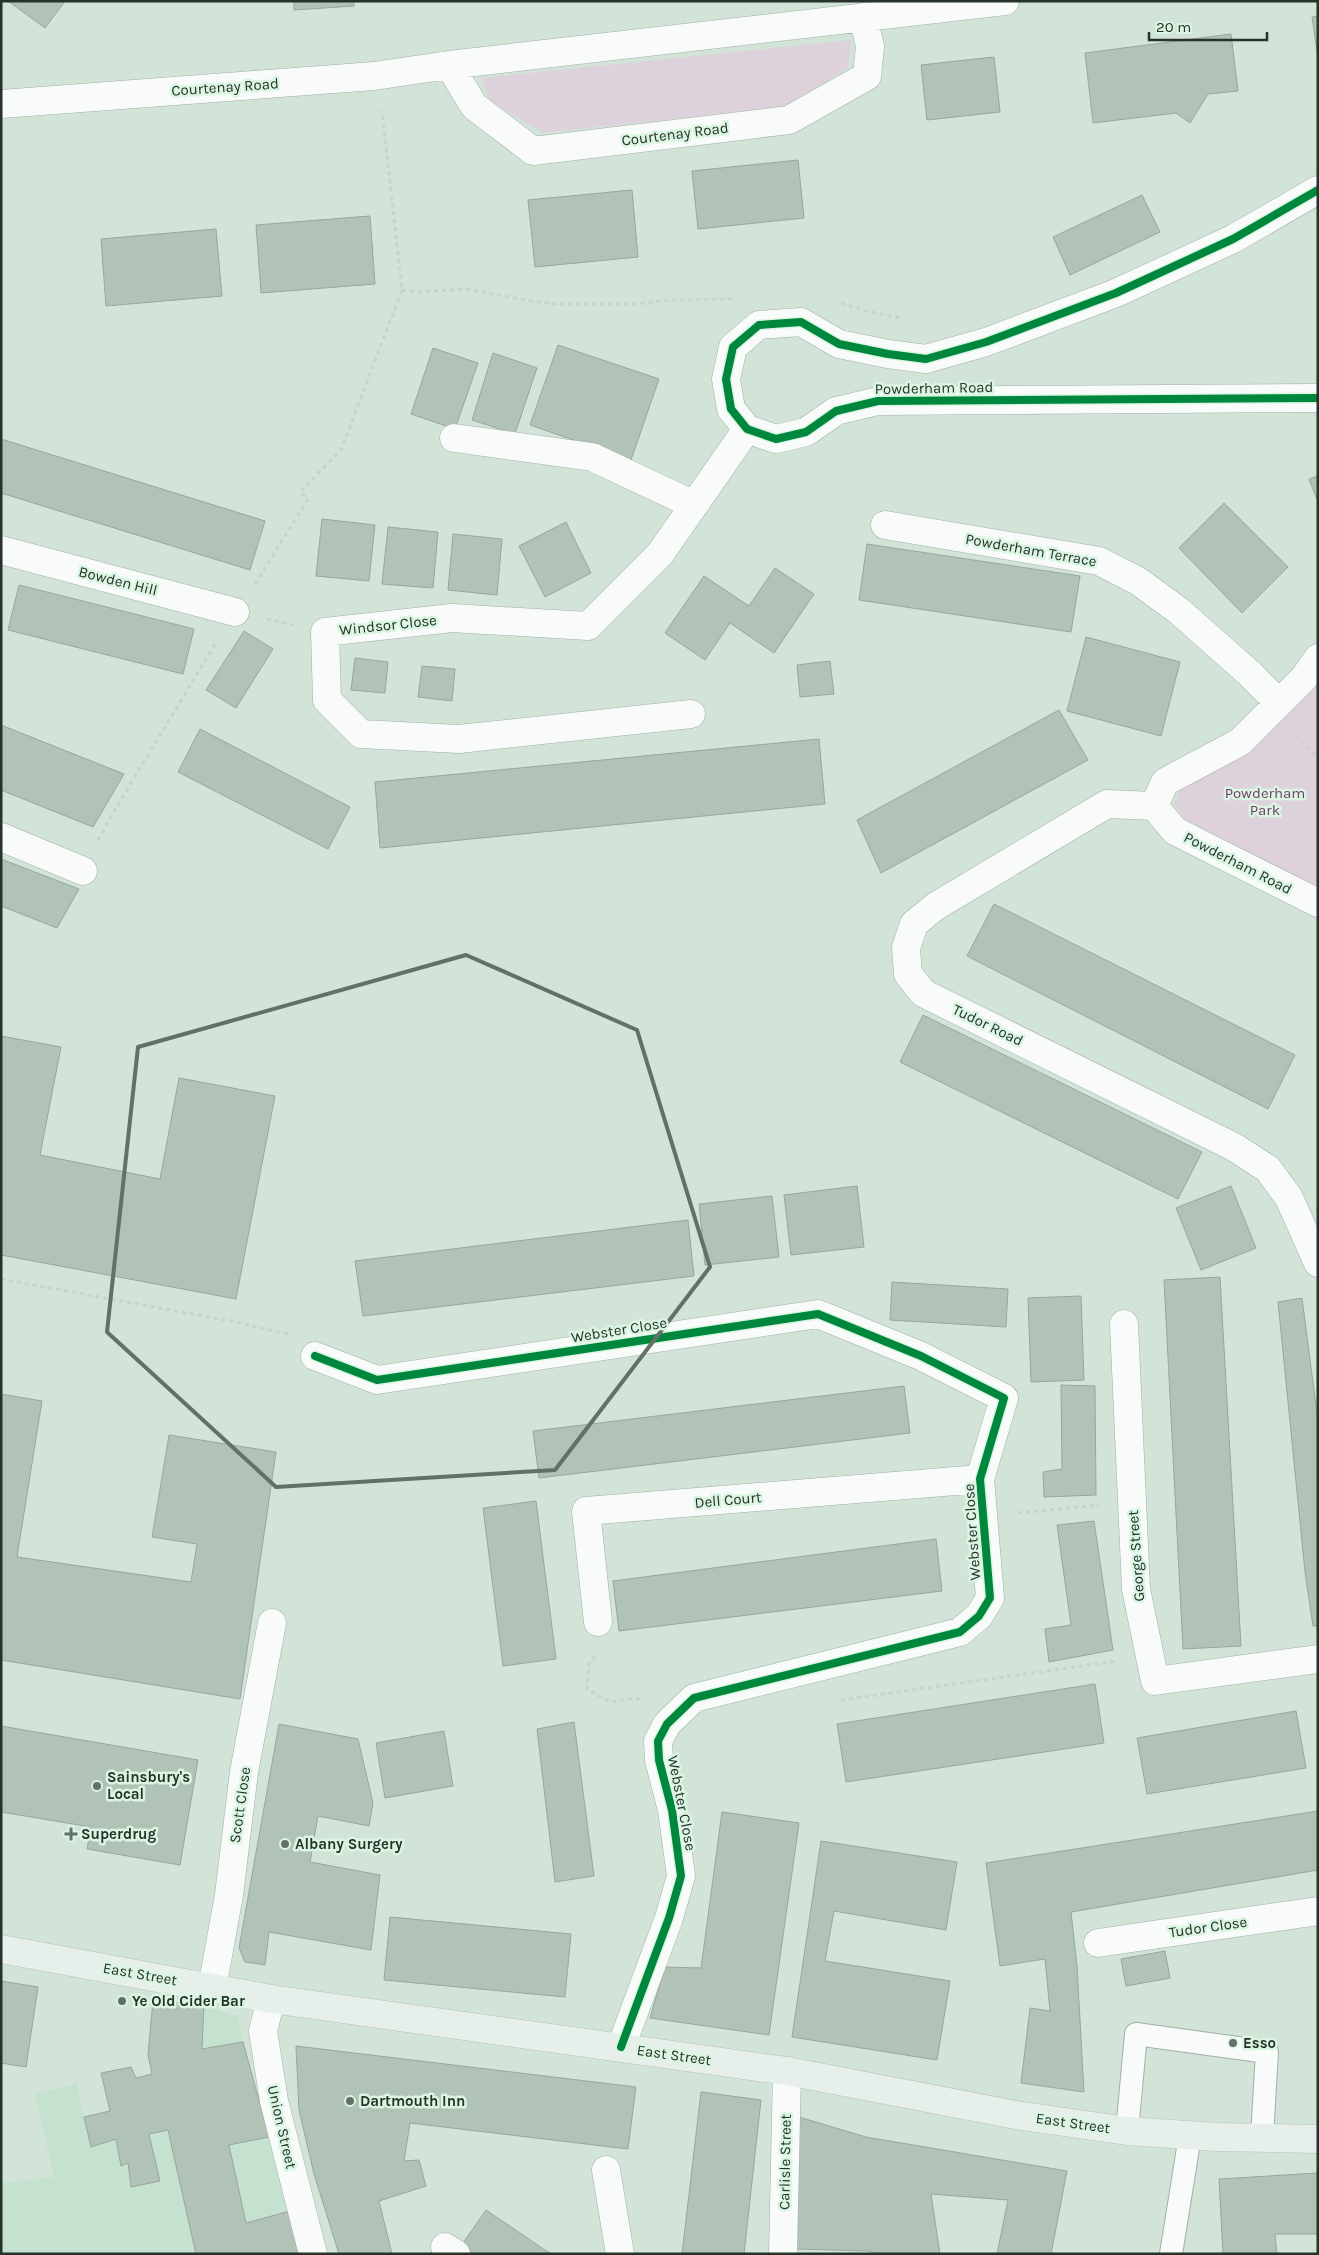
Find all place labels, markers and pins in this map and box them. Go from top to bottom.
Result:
place label: Sainsbury's Local [107,1768,190,1803]
marker: Sainsbury's Local [91,1780,103,1792]
place label: Superdrug [81,1825,156,1843]
marker: Superdrug [65,1828,77,1840]
place label: Albany Surgery [295,1835,403,1853]
marker: Albany Surgery [279,1838,291,1850]
place label: Ye Old Cider Bar [132,1992,245,2010]
marker: Ye Old Cider Bar [116,1995,128,2007]
place label: Esso [1243,2034,1276,2052]
marker: Esso [1227,2037,1239,2049]
place label: Dartmouth Inn [360,2092,465,2110]
marker: Dartmouth Inn [344,2095,356,2107]

